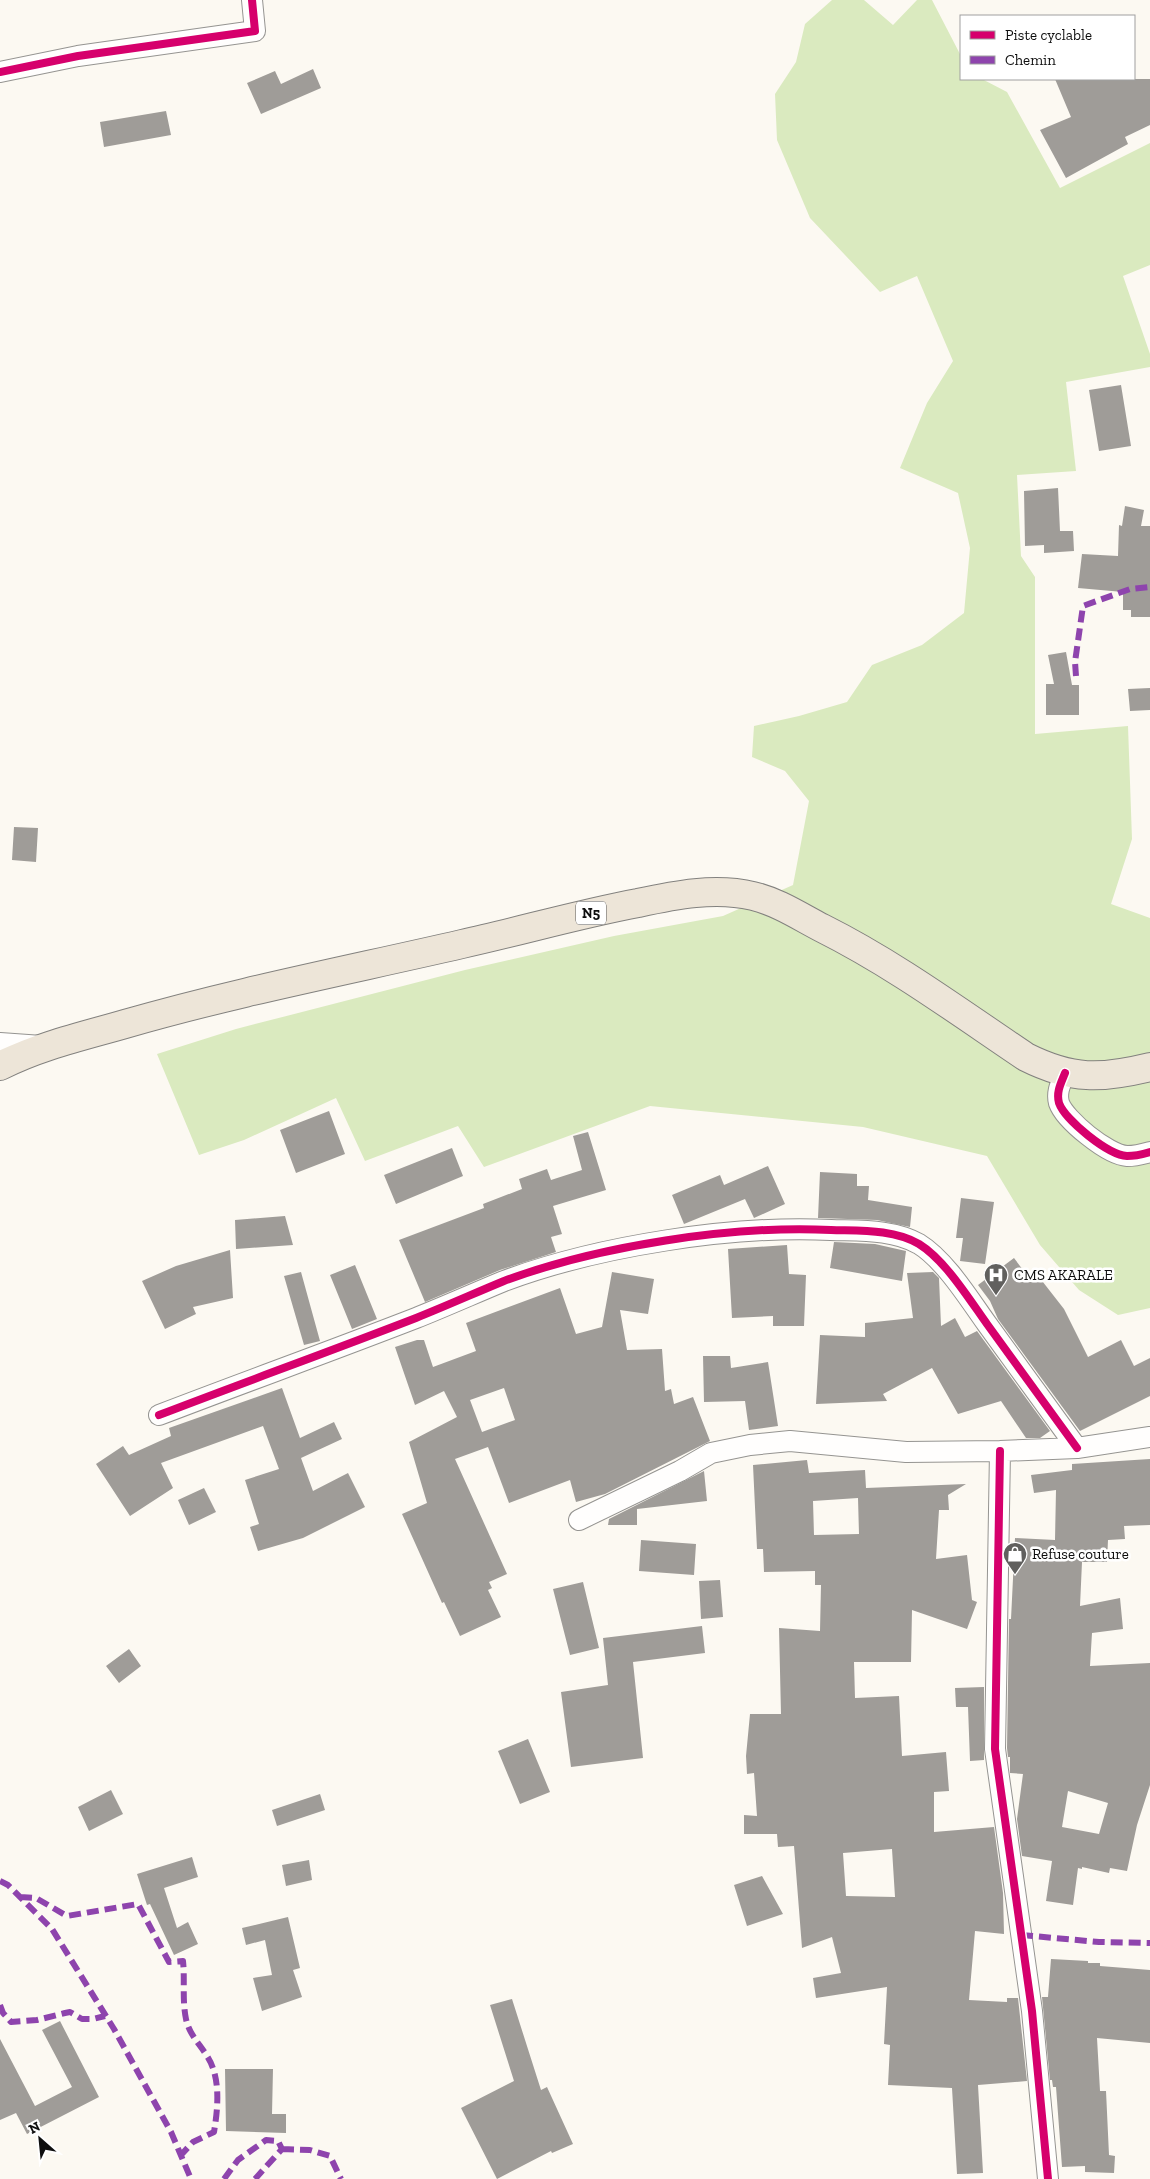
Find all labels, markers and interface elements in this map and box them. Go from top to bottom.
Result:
legend [960,15,1135,80]
text: Piste cyclable [1005,26,1092,44]
text: Chemin [1005,51,1056,69]
road number: N5 [576,901,606,924]
hospital icon: CMS AKARALE [983,1262,1009,1296]
place label: CMS AKARALE [1014,1266,1113,1284]
shop icon: Refuse couture [1002,1541,1028,1575]
place label: Refuse couture [1032,1545,1129,1563]
north arrow [15,2114,65,2164]
text: N [26,2118,43,2138]

